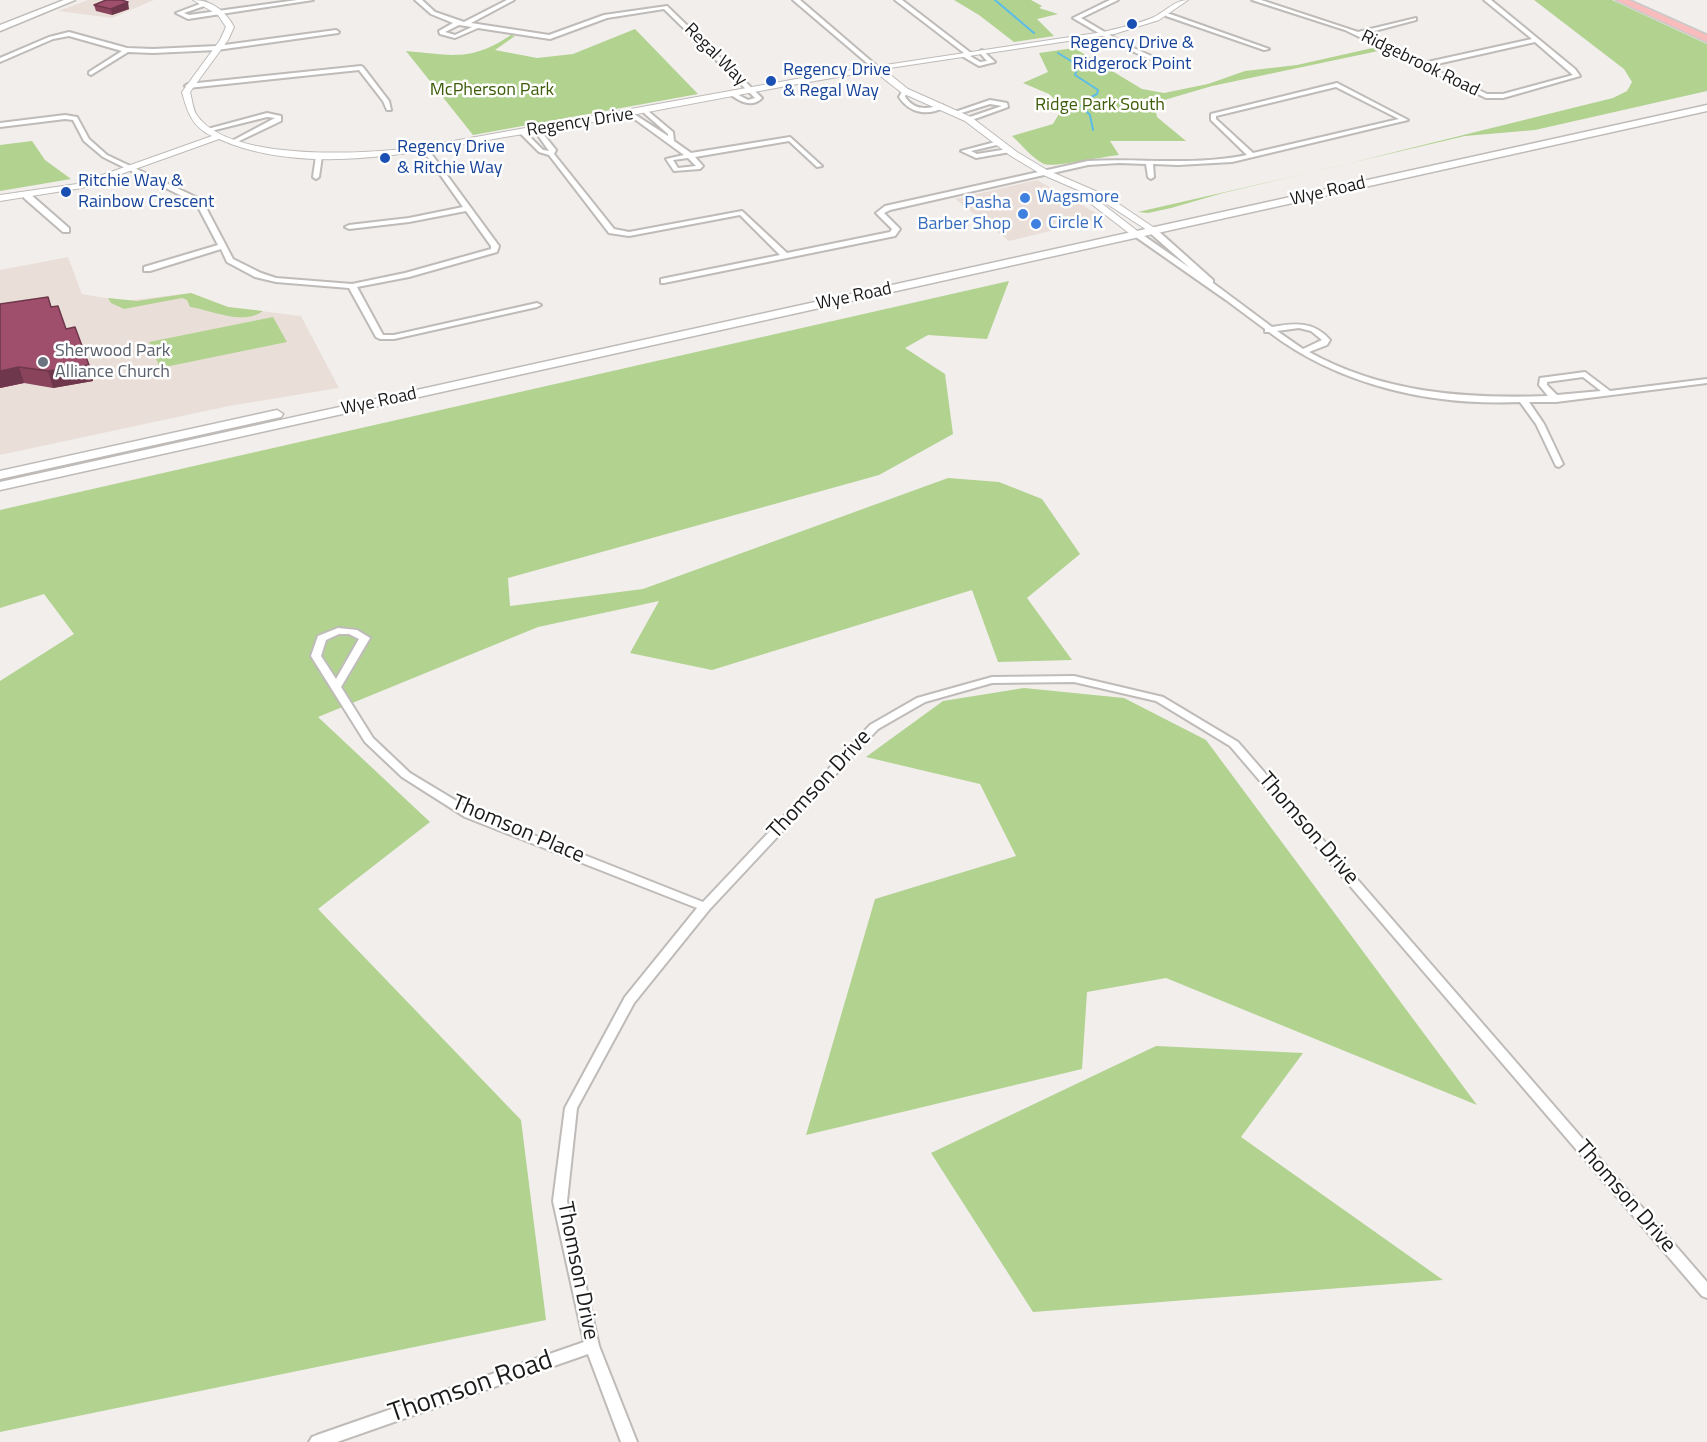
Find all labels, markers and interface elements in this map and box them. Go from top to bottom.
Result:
marker: Regency Drive & Ridgerock Point [1125,17,1139,31]
street label: Regal Way [679,19,751,91]
street label: Ridgebrook Road [1357,26,1483,102]
place label: Regency Drive & Ridgerock Point [1070,33,1194,76]
place label: Regency Drive & Regal Way [783,60,891,103]
marker: Regency Drive & Regal Way [764,74,778,88]
park label: McPherson Park [430,80,554,102]
park label: Ridge Park South [1035,95,1165,117]
street label: Regency Drive [525,104,635,142]
place label: Regency Drive & Ritchie Way [397,137,505,180]
marker: Regency Drive & Ritchie Way [378,151,392,165]
place label: Ritchie Way & Rainbow Crescent [78,171,214,213]
street label: Wye Road [1288,173,1368,211]
marker: Ritchie Way & Rainbow Crescent [59,185,73,199]
place label: Wagsmore [1037,187,1119,209]
marker: Wagsmore [1018,191,1032,205]
place label: Pasha Barber Shop [918,193,1011,236]
marker: Pasha Barber Shop [1016,207,1030,221]
place label: Circle K [1048,213,1103,235]
marker: Circle K [1029,217,1043,231]
street label: Wye Road [814,278,894,316]
place label: Sherwood Park Alliance Church [55,341,170,384]
marker: Sherwood Park Alliance Church [36,355,50,369]
street label: Wye Road [339,383,419,421]
street label: Thomson Drive [763,725,877,845]
street label: Thomson Drive [1252,768,1364,890]
street label: Thomson Place [448,790,588,870]
street label: Thomson Drive [1569,1136,1681,1258]
street label: Thomson Drive [551,1200,603,1342]
street label: Thomson Road [385,1345,557,1431]

